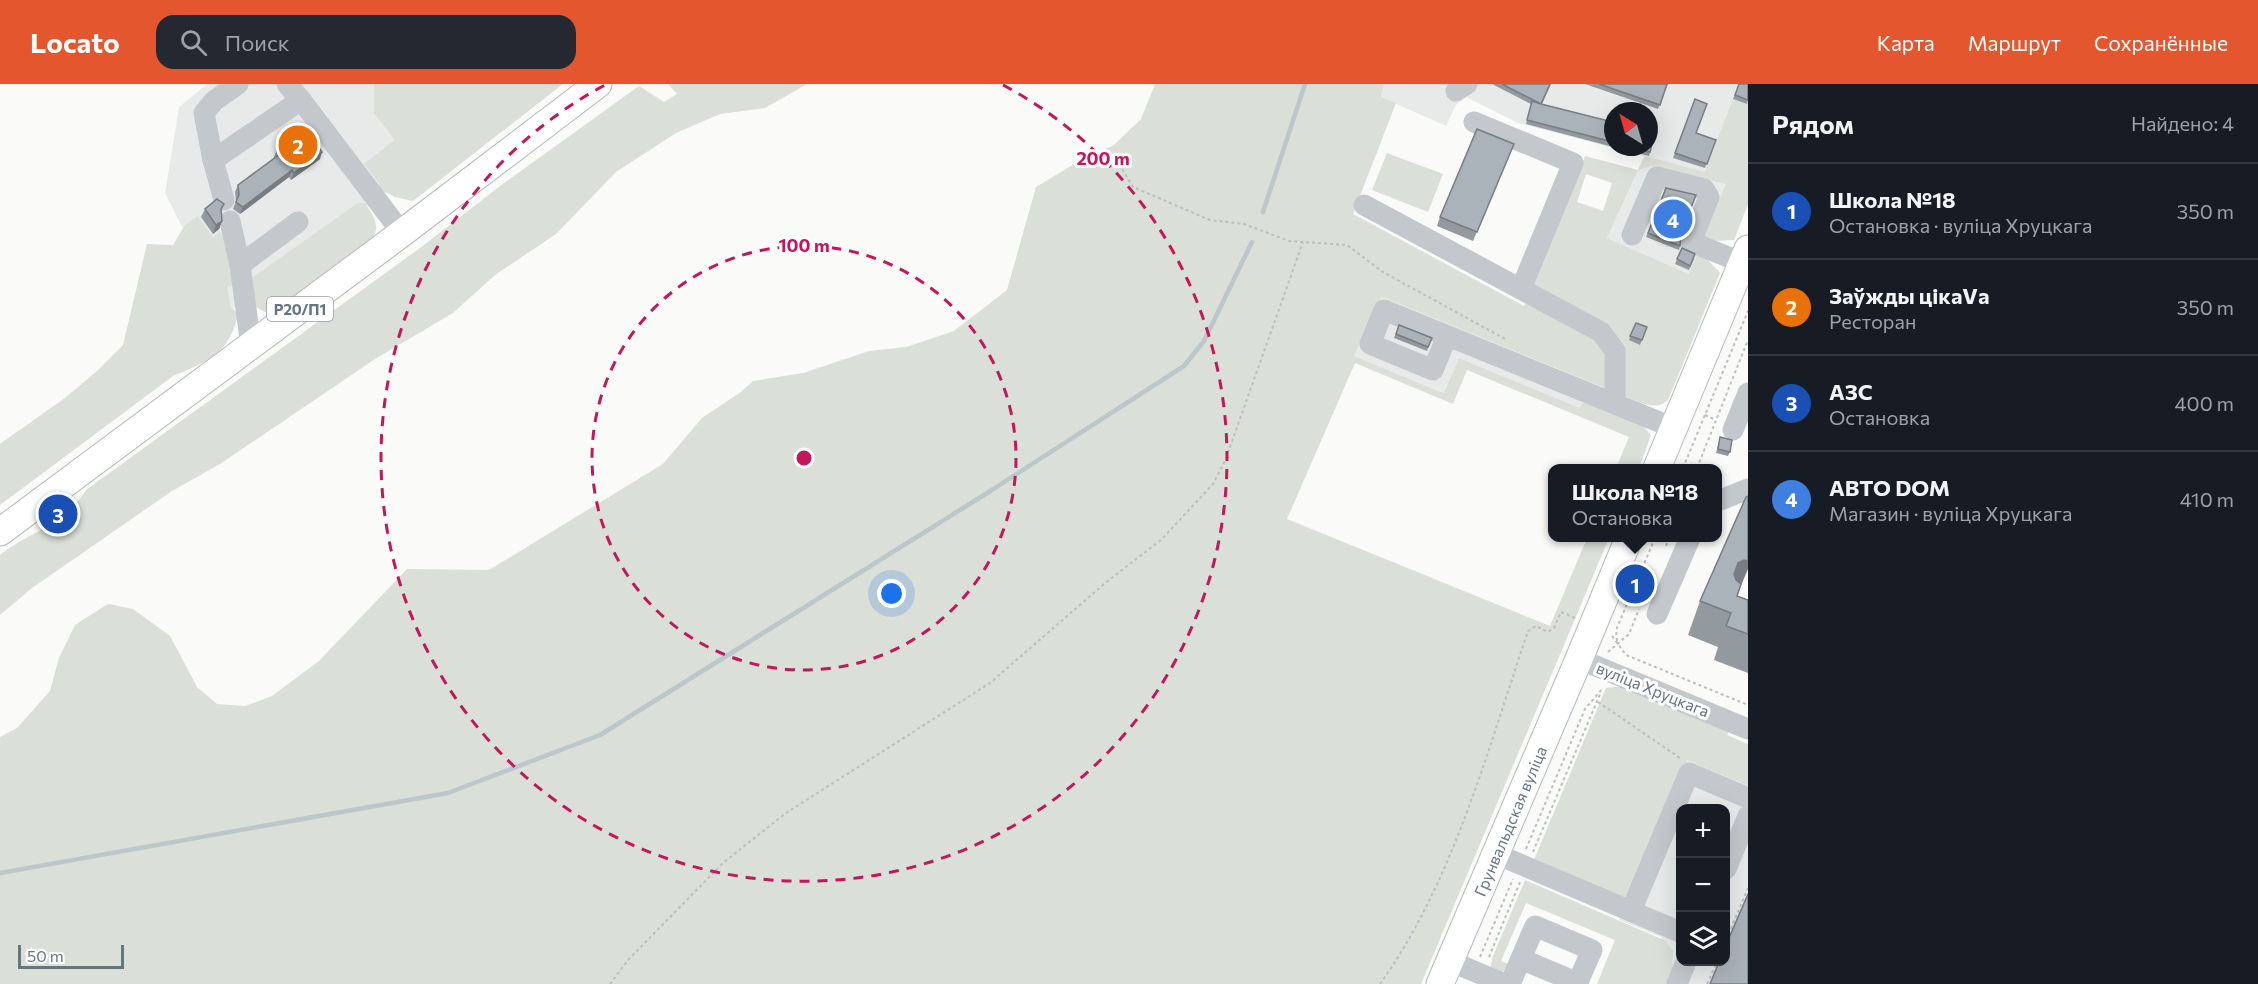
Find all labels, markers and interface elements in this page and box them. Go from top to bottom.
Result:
search box [156,15,576,69]
text: Locato [30,25,120,59]
icon: search [177,26,210,59]
text: Поиск [225,29,290,56]
text: Карта [1877,30,1935,55]
text: Маршрут [1968,30,2061,55]
text: Сохранённые [2094,30,2228,55]
north arrow [1604,102,1658,156]
text: Рядом [1772,108,1854,139]
text: Найдено: 4 [2131,111,2234,135]
pin: 2 [278,122,318,168]
text: 200 m [1076,147,1130,169]
text: Школа №18 [1829,186,1956,213]
pin: 4 [1654,196,1692,242]
text: 1 [1787,199,1796,223]
text: 350 m [2177,199,2234,223]
text: Остановка · вуліца Хруцкага [1829,213,2092,237]
text: 100 m [778,234,830,256]
text: Заўжды цікаVа [1829,282,1989,309]
text: 2 [1786,295,1797,319]
text: 350 m [2177,295,2234,319]
road number: Р20/П1 [267,297,333,321]
text: Ресторан [1829,309,1916,333]
text: АЗС [1829,378,1873,405]
text: 3 [1786,391,1797,415]
text: 400 m [2175,391,2234,415]
text: Остановка [1829,405,1930,429]
centre of rings [794,448,814,468]
popup [1548,464,1722,542]
text: АВТО DOM [1829,474,1950,501]
text: Школа №18 [1572,478,1698,505]
text: 4 [1785,487,1798,511]
text: 410 m [2180,487,2234,511]
pin: 3 [38,492,78,536]
text: Магазин · вуліца Хруцкага [1829,501,2072,525]
text: Остановка [1572,505,1673,529]
pin: 1 [1616,562,1654,606]
your location [877,579,906,608]
street label: вуліца Хруцкага [1594,658,1712,720]
street label: Грунвальдская вуліца [1470,743,1550,899]
map controls [1676,804,1730,966]
button: + [1676,804,1730,858]
button: − [1676,858,1730,912]
button: layers [1676,912,1730,966]
scale bar [18,942,124,970]
text: 50 m [27,946,64,965]

